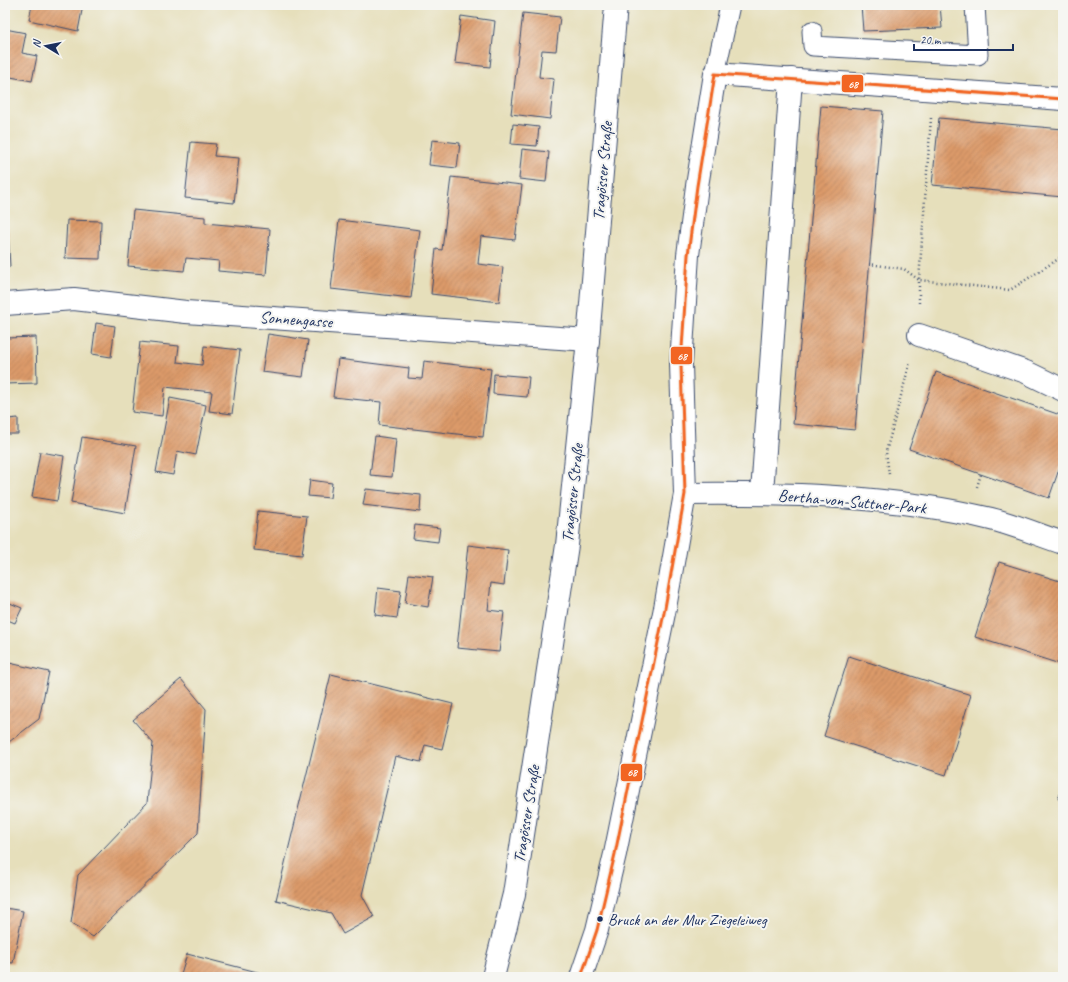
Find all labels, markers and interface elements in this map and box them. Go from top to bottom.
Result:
north arrow [26,26,66,66]
scale bar [914,26,1013,52]
text: 20 m [920,32,942,48]
text: N [29,38,44,49]
line badge: 68 [841,74,864,93]
text: 68 [848,77,860,91]
street label: Tragösser Straße [588,119,617,221]
street label: Sonnengasse [259,306,334,333]
line badge: 68 [670,346,693,365]
text: 68 [677,349,689,363]
street label: Tragösser Straße [557,441,588,543]
street label: Bertha-von-Suttner-Park [777,485,929,519]
street label: Tragösser Straße [508,762,545,864]
line badge: 68 [620,763,643,782]
text: 68 [627,765,639,779]
place label: Bruck an der Mur Ziegeleiweg [608,910,768,930]
marker: Bruck an der Mur Ziegeleiweg [595,914,605,924]

